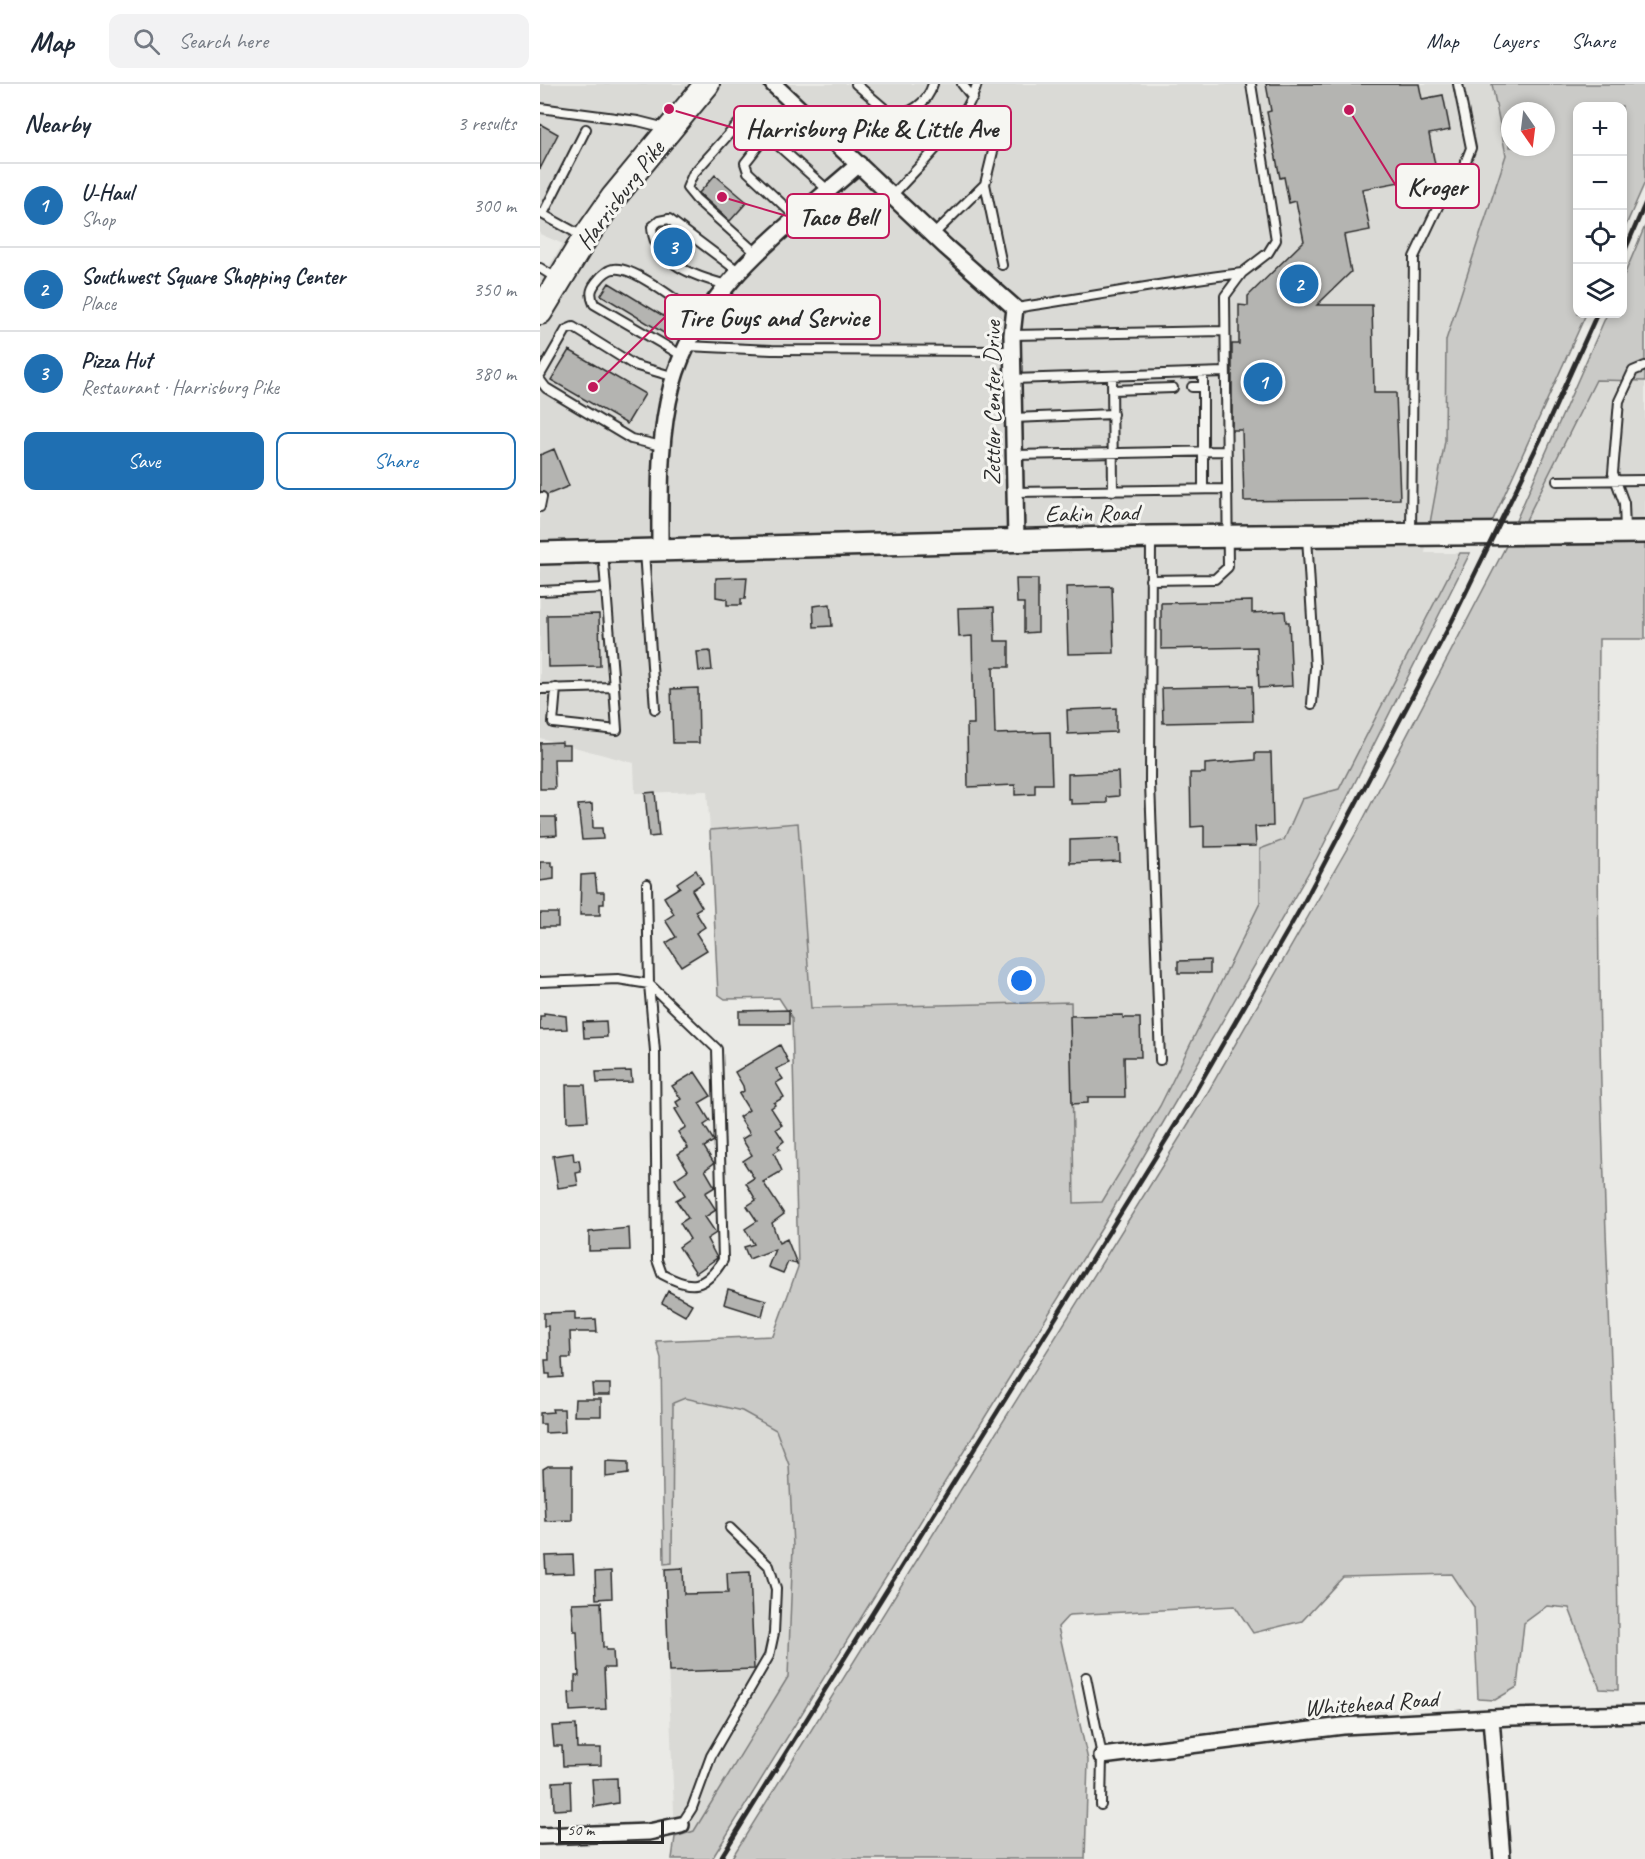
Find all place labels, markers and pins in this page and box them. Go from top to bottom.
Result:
callout: Harrisburg Pike & Little Ave [734,106,1011,150]
callout: Kroger [1396,164,1479,208]
callout: Taco Bell [787,194,889,238]
pin: 3 [654,224,692,270]
pin: 2 [1280,262,1318,306]
callout: Tire Guys and Service [665,295,880,339]
pin: 1 [1244,360,1282,404]

